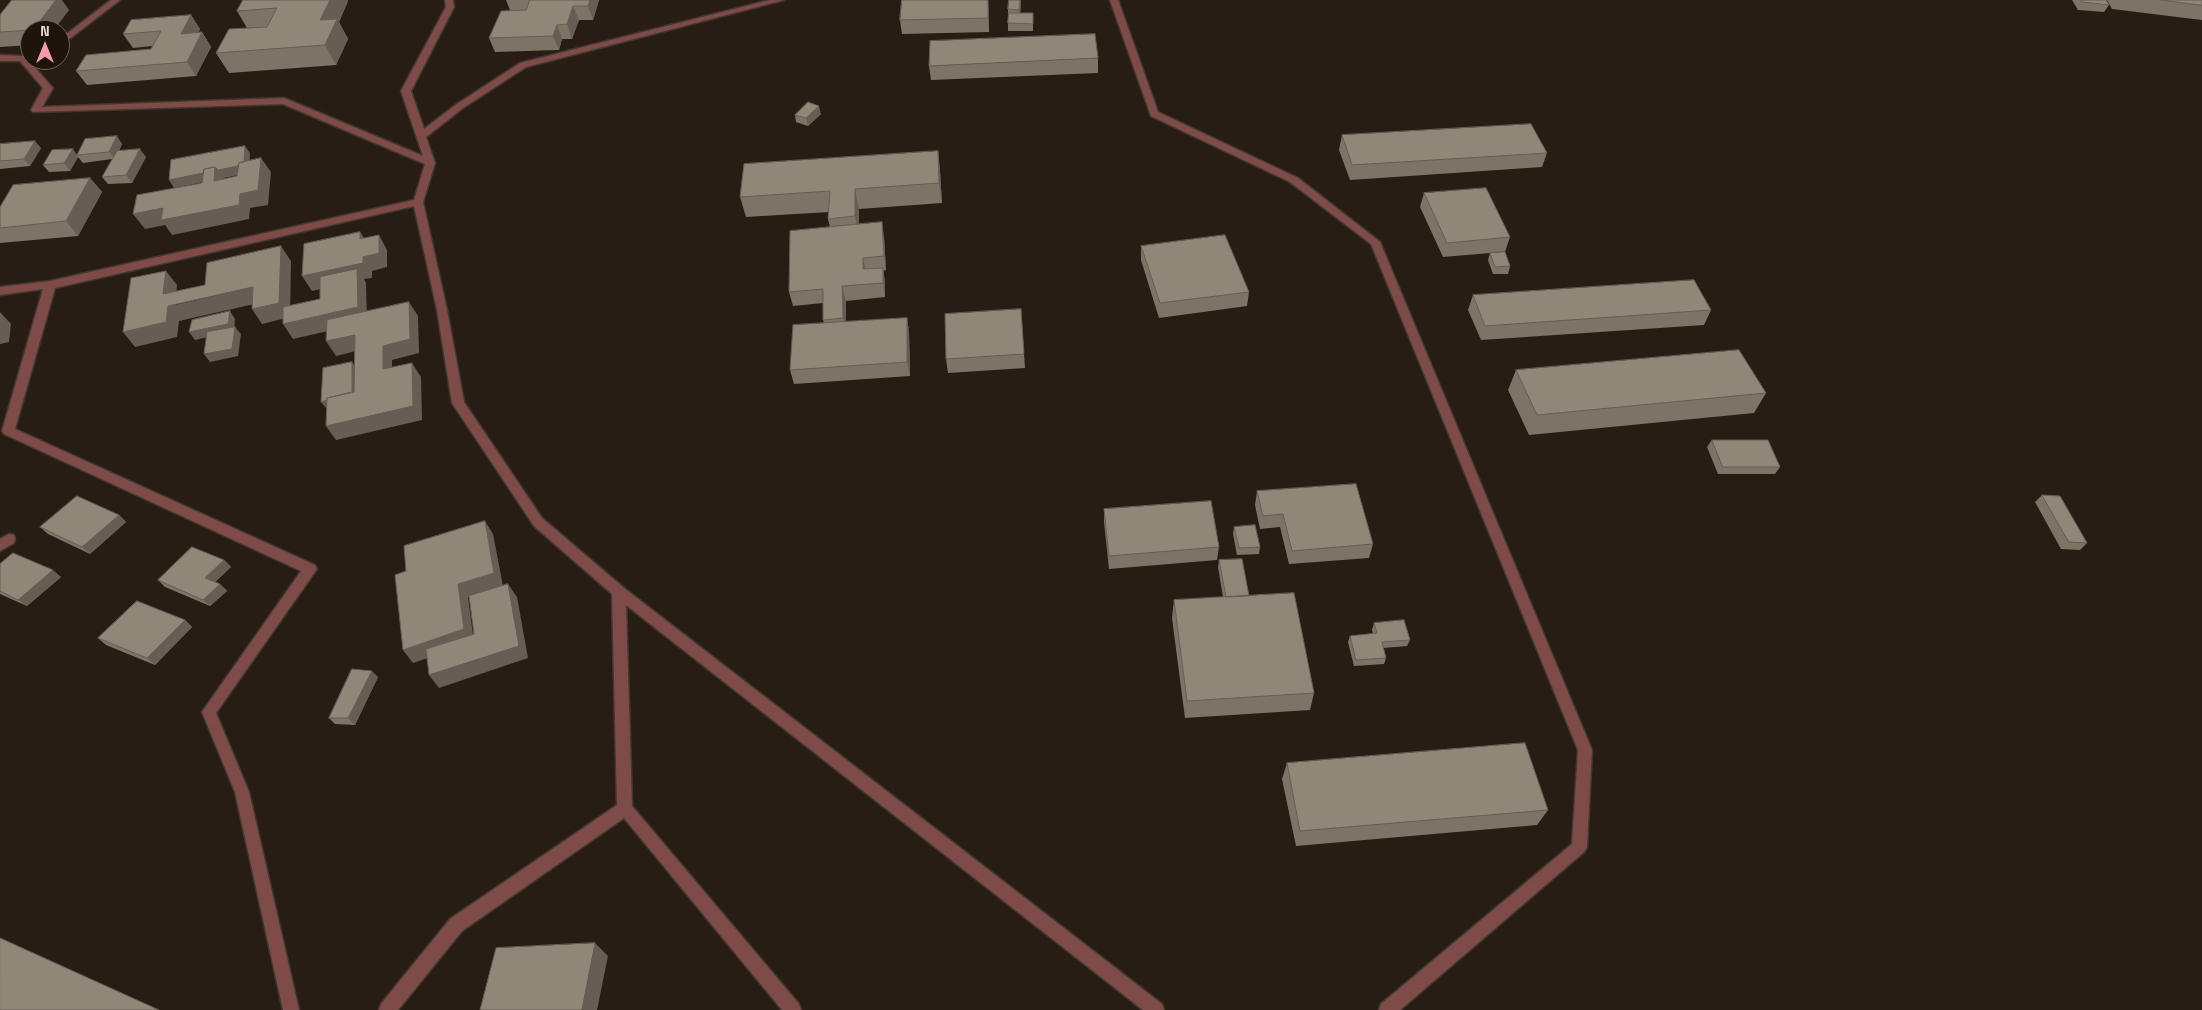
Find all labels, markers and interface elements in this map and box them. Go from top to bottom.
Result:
north arrow [20,20,70,70]
text: N [40,22,50,40]

